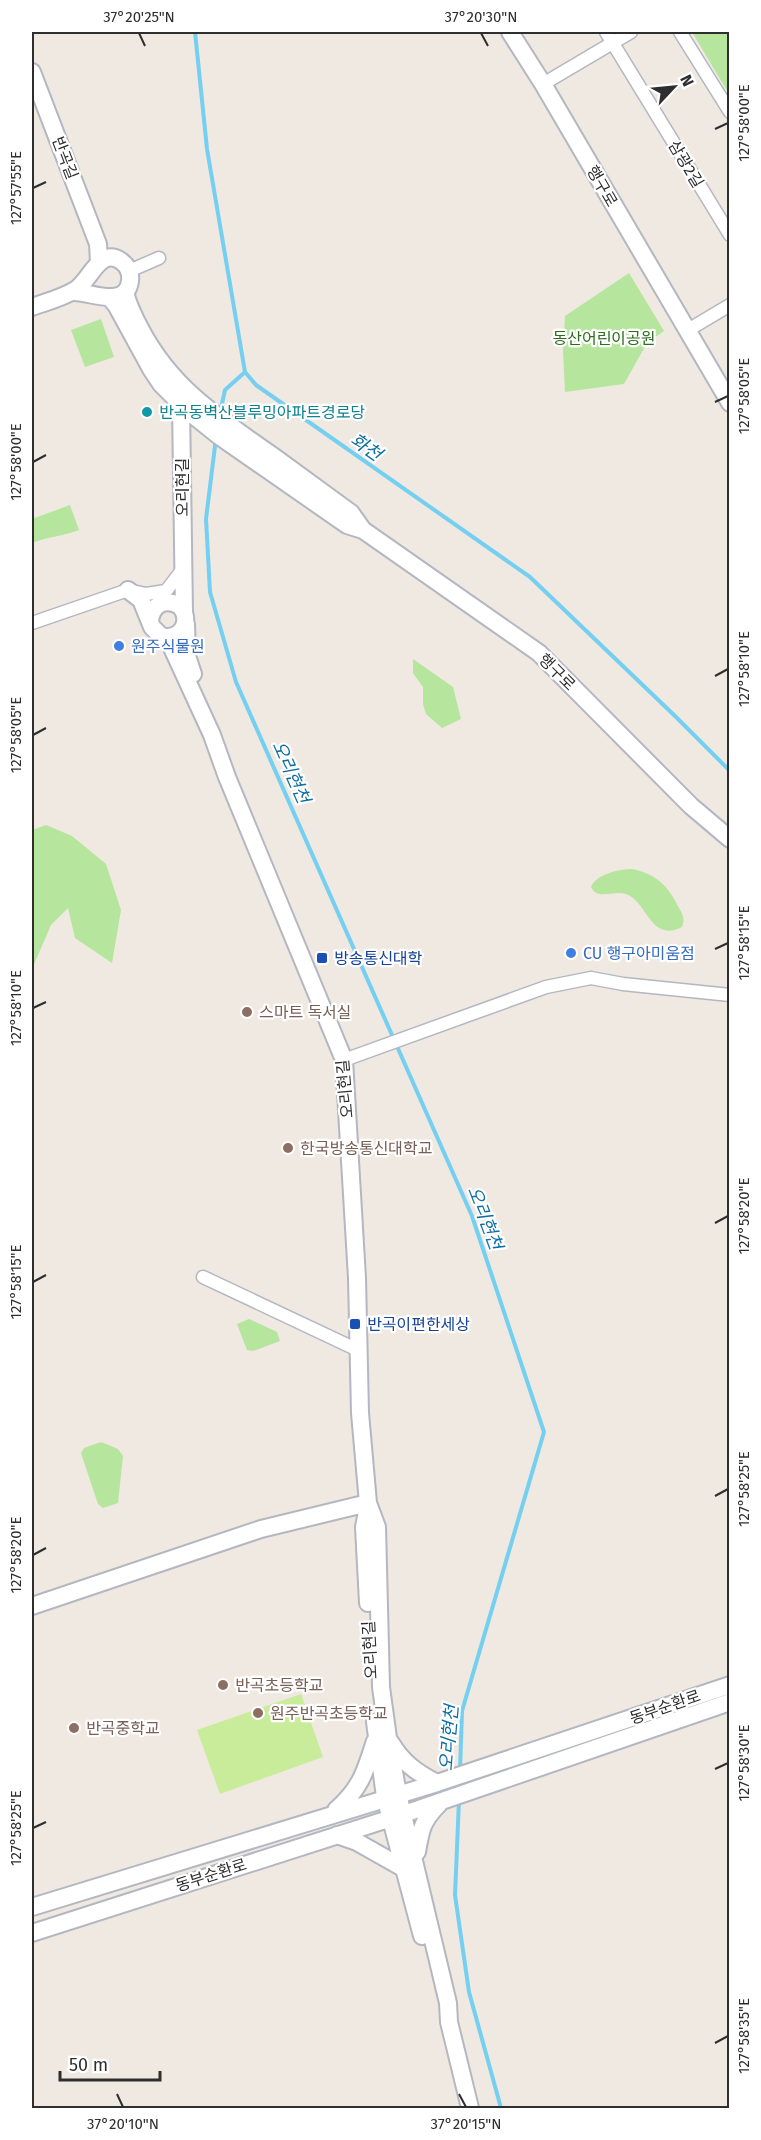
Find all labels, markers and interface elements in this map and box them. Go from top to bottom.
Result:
text: 37°20'25"N [103,8,175,26]
text: 37°20'30"N [445,8,517,26]
north arrow [644,57,704,117]
text: N [676,72,698,90]
text: 127°58'00"E [735,84,753,162]
street label: 반곡길 [48,134,82,182]
street label: 삼광2길 [664,137,708,191]
text: 127°57'55"E [7,151,25,225]
street label: 행구로 [583,162,621,210]
park label: 동산어린이공원 [552,329,656,348]
text: 127°58'05"E [735,358,753,434]
place label: 반곡동벽산블루밍아파트경로당 [159,403,365,422]
marker: 반곡동벽산블루밍아파트경로당 [140,405,154,419]
text: 127°58'00"E [7,423,25,501]
water label: 화천 [346,428,388,467]
street label: 오리현길 [173,458,192,516]
text: 127°58'10"E [735,631,753,707]
place label: 원주식물원 [131,637,205,656]
marker: 원주식물원 [112,639,126,653]
street label: 행구로 [535,650,580,695]
text: 127°58'05"E [7,697,25,773]
water label: 오리현천 [267,737,316,809]
text: 127°58'15"E [735,906,753,980]
place label: CU 행구아미움점 [583,944,695,963]
marker: CU 행구아미움점 [564,946,578,960]
place label: 방송통신대학 [334,949,423,968]
marker: 방송통신대학 [315,951,329,965]
text: 127°58'10"E [7,970,25,1046]
place label: 스마트 독서실 [259,1003,352,1022]
marker: 스마트 독서실 [240,1005,254,1019]
street label: 오리현길 [333,1059,357,1119]
place label: 한국방송통신대학교 [300,1139,432,1158]
marker: 한국방송통신대학교 [281,1141,295,1155]
text: 127°58'20"E [735,1178,753,1254]
water label: 오리현천 [463,1183,508,1255]
text: 127°58'15"E [7,1245,25,1319]
place label: 반곡이편한세상 [367,1315,470,1334]
marker: 반곡이편한세상 [348,1317,362,1331]
text: 127°58'25"E [735,1451,753,1527]
text: 127°58'20"E [7,1517,25,1593]
street label: 오리현길 [359,1620,381,1680]
place label: 반곡초등학교 [235,1676,323,1695]
marker: 반곡초등학교 [216,1678,230,1692]
street label: 동부순환로 [627,1686,703,1728]
water label: 오리현천 [435,1702,463,1772]
place label: 원주반곡초등학교 [270,1704,388,1723]
marker: 원주반곡초등학교 [251,1706,265,1720]
place label: 반곡중학교 [86,1719,160,1738]
marker: 반곡중학교 [67,1721,81,1735]
text: 127°58'30"E [735,1725,753,1801]
text: 127°58'25"E [7,1790,25,1866]
street label: 동부순환로 [173,1855,249,1895]
text: 127°58'35"E [735,1998,753,2074]
scale bar [60,2044,160,2082]
text: 50 m [69,2054,108,2076]
text: 37°20'10"N [87,2115,159,2133]
text: 37°20'15"N [431,2115,501,2133]

